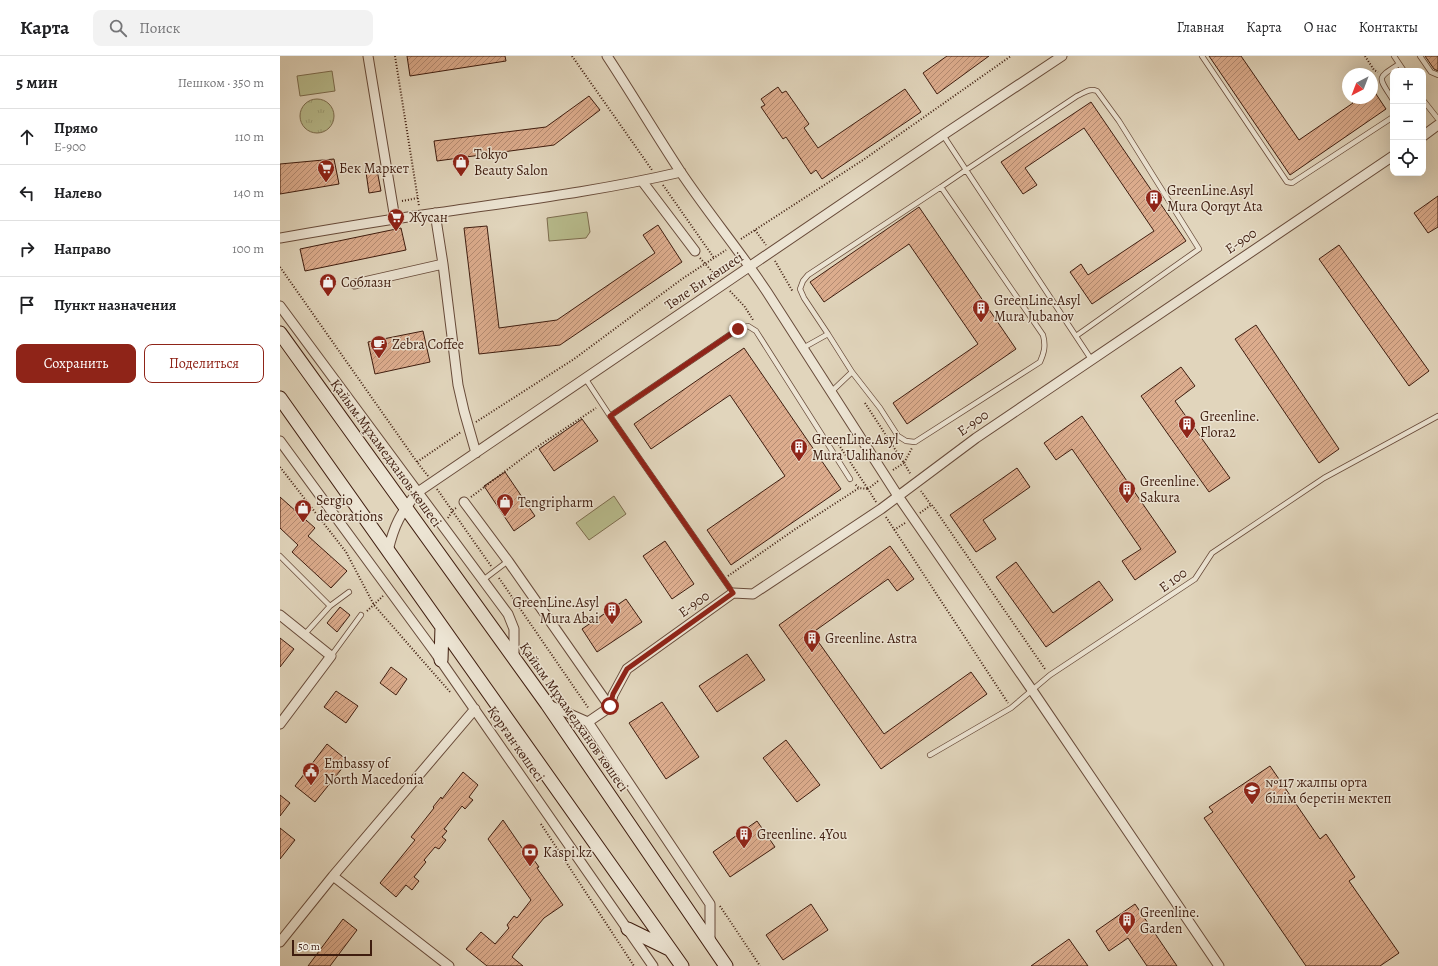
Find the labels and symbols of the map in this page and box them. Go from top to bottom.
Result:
north arrow [1342,68,1378,104]
place label: Tokyo Beauty Salon [474,145,548,180]
shop icon: Tokyo Beauty Salon [451,152,471,177]
supermarket icon: Бек Маркет [316,158,336,183]
place label: Бек Маркет [339,159,409,178]
place label: GreenLine.Asyl Mura Qorqyt Ata [1167,181,1263,216]
building icon: GreenLine.Asyl Mura Qorqyt Ata [1144,188,1164,213]
supermarket icon: Жусан [386,207,406,232]
place label: Жусан [409,208,448,227]
street label: E-900 [1221,223,1261,259]
street label: Төле Би көшесі [661,248,747,314]
shop icon: Соблазн [318,272,338,297]
place label: Соблазн [341,273,391,292]
place label: GreenLine.Asyl Mura Jubanov [994,291,1081,326]
building icon: GreenLine.Asyl Mura Jubanov [971,298,991,323]
route end [729,320,747,338]
cafe icon: Zebra Coffee [369,334,389,359]
place label: Zebra Coffee [392,335,464,354]
street label: Қайым Мұхамедханов көшесі [326,375,446,531]
street label: E-900 [953,405,993,441]
place label: Greenline. Flora2 [1200,407,1260,442]
building icon: Greenline. Flora2 [1177,414,1197,439]
place label: GreenLine.Asyl Mura Ualihanov [812,430,904,465]
building icon: GreenLine.Asyl Mura Ualihanov [789,437,809,462]
place label: Greenline. Sakura [1140,472,1200,507]
building icon: Greenline. Sakura [1117,479,1137,504]
place label: Sergio decorations [316,491,383,526]
shop icon: Tengripharm [495,492,515,517]
place label: Tengripharm [518,493,594,512]
shop icon: Sergio decorations [293,498,313,523]
street label: E 100 [1155,563,1191,597]
street label: E-900 [674,586,714,622]
place label: GreenLine.Asyl Mura Abai [512,593,600,628]
building icon: GreenLine.Asyl Mura Abai [602,600,622,625]
building icon: Greenline. Astra [802,628,822,653]
place label: Greenline. Astra [825,629,918,648]
street label: Қайым Мұхамедханов көшесі [515,638,633,796]
route start [601,697,619,715]
street label: Қорған көшесі [483,702,549,786]
place label: Embassy of North Macedonia [324,754,424,789]
public building icon: Embassy of North Macedonia [301,761,321,786]
place label: №117 жалпы орта білім беретін мектеп [1265,773,1392,808]
school or university icon: №117 жалпы орта білім беретін мектеп [1242,780,1262,805]
building icon: Greenline. 4You [734,824,754,849]
place label: Greenline. 4You [757,825,847,844]
bank icon: Kaspi.kz [520,842,540,867]
place label: Kaspi.kz [543,843,592,862]
place label: Greenline. Garden [1140,903,1200,938]
building icon: Greenline. Garden [1117,910,1137,935]
scale bar [292,938,372,957]

